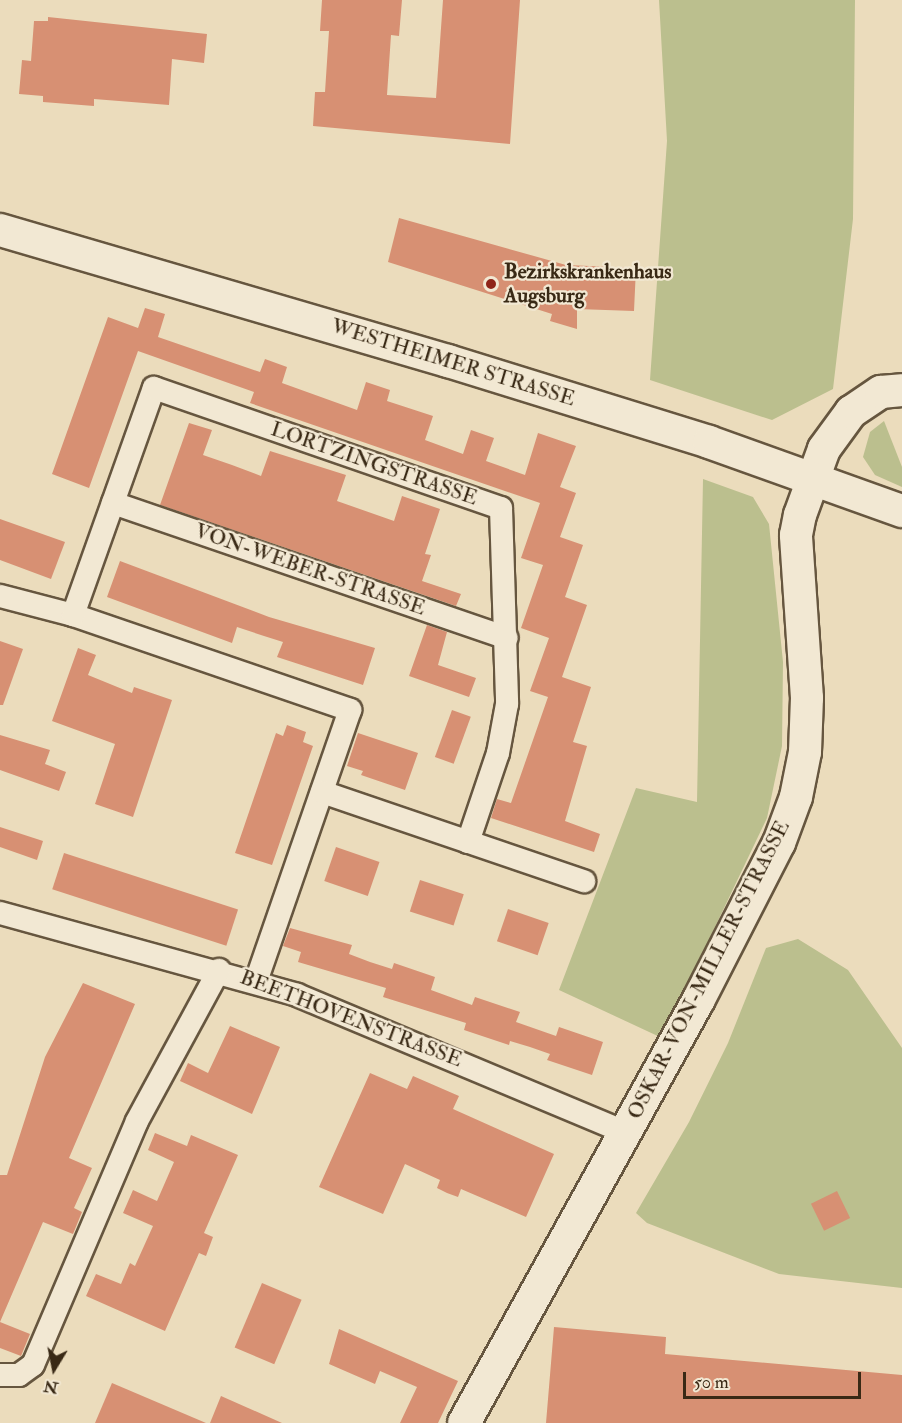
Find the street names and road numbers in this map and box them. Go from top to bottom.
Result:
street label: WESTHEIMER STRASSE [328,314,578,412]
street label: LORTZINGSTRASSE [267,417,481,511]
street label: VON-WEBER-STRASSE [191,519,429,621]
street label: OSKAR-VON-MILLER-STRASSE [622,816,796,1124]
street label: BEETHOVENSTRASSE [236,965,466,1073]

